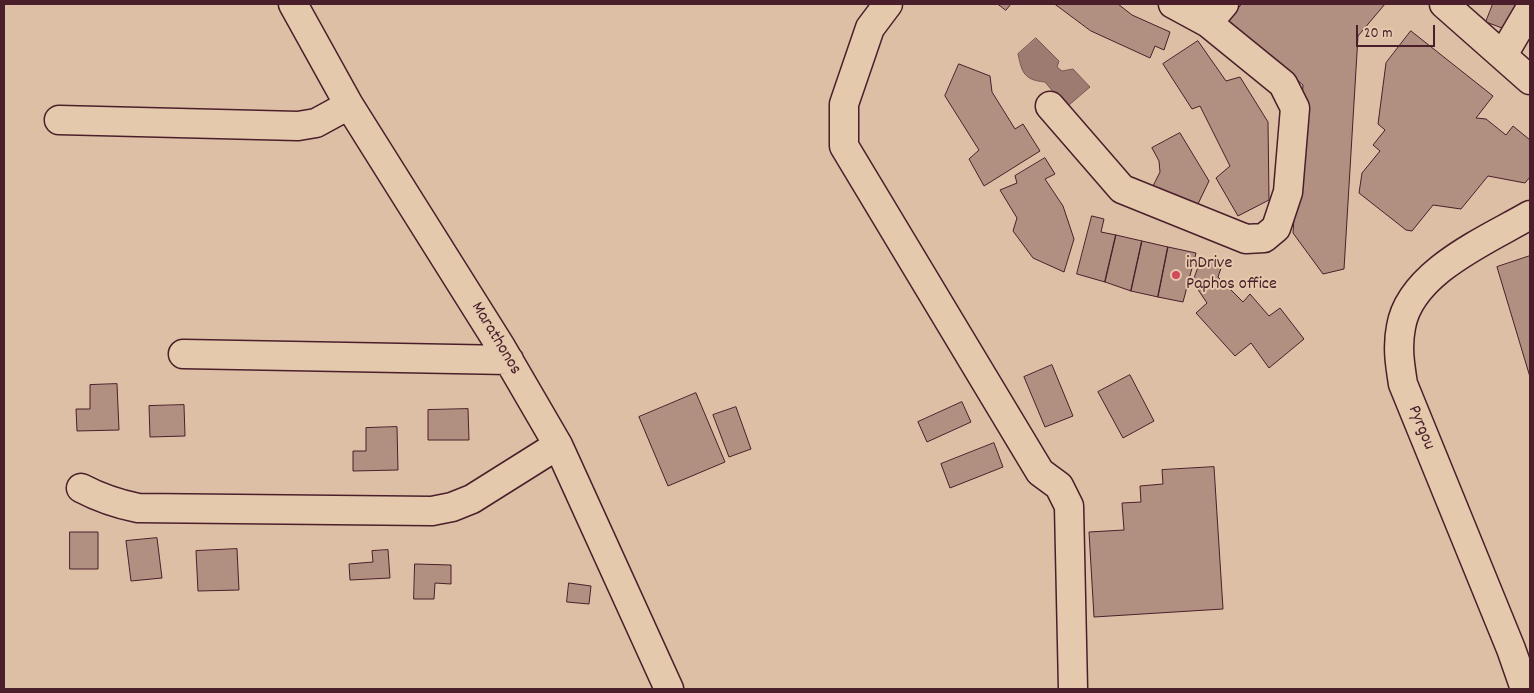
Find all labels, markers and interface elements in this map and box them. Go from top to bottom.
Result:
scale bar [1359,15,1438,47]
text: 20 m [1364,23,1392,45]
place label: inDrive Paphos office [1186,254,1277,296]
marker: inDrive Paphos office [1170,269,1182,281]
street label: Marathonos [465,299,525,379]
street label: Pyrgou [1401,403,1439,453]

